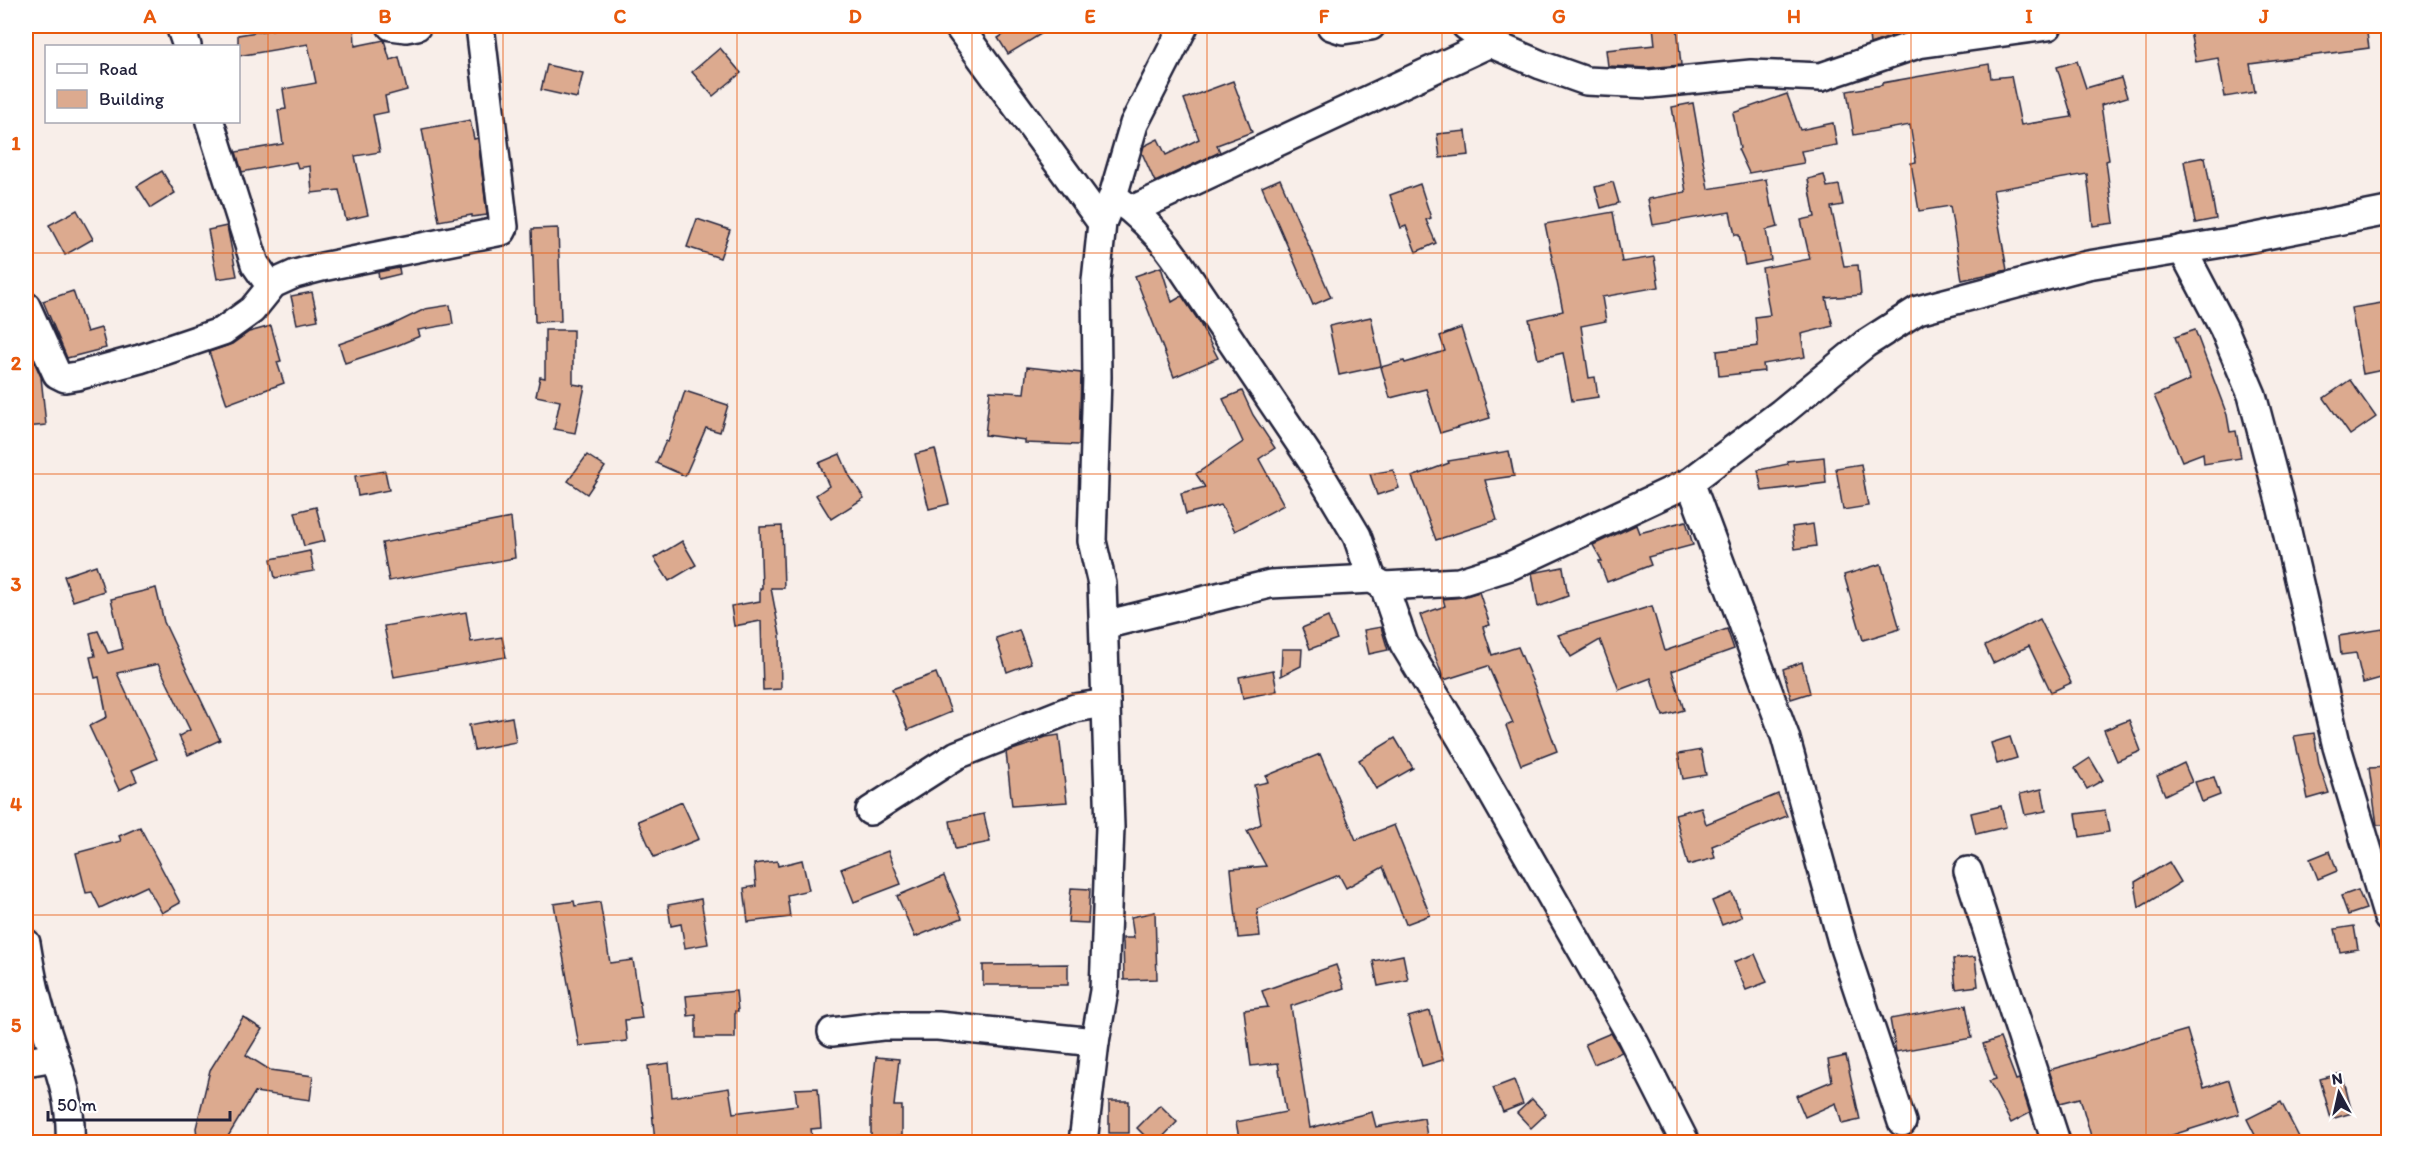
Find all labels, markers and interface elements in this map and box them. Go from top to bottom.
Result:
text: A [143,4,157,28]
text: B [379,4,392,28]
text: C [614,4,627,28]
text: D [848,4,862,28]
text: E [1084,4,1096,28]
text: F [1319,4,1330,28]
text: G [1552,4,1566,28]
text: H [1787,4,1801,28]
text: I [2025,4,2033,28]
text: J [2258,4,2269,28]
legend [45,45,240,123]
text: Road [99,58,138,80]
text: Building [99,88,165,110]
text: 1 [11,131,21,155]
text: 2 [11,351,22,375]
text: 3 [11,572,22,596]
text: 4 [10,792,22,816]
text: 5 [11,1013,22,1037]
north arrow [2309,1063,2369,1123]
text: N [2330,1068,2344,1089]
scale bar [48,1084,230,1122]
text: 50 m [57,1094,97,1116]

